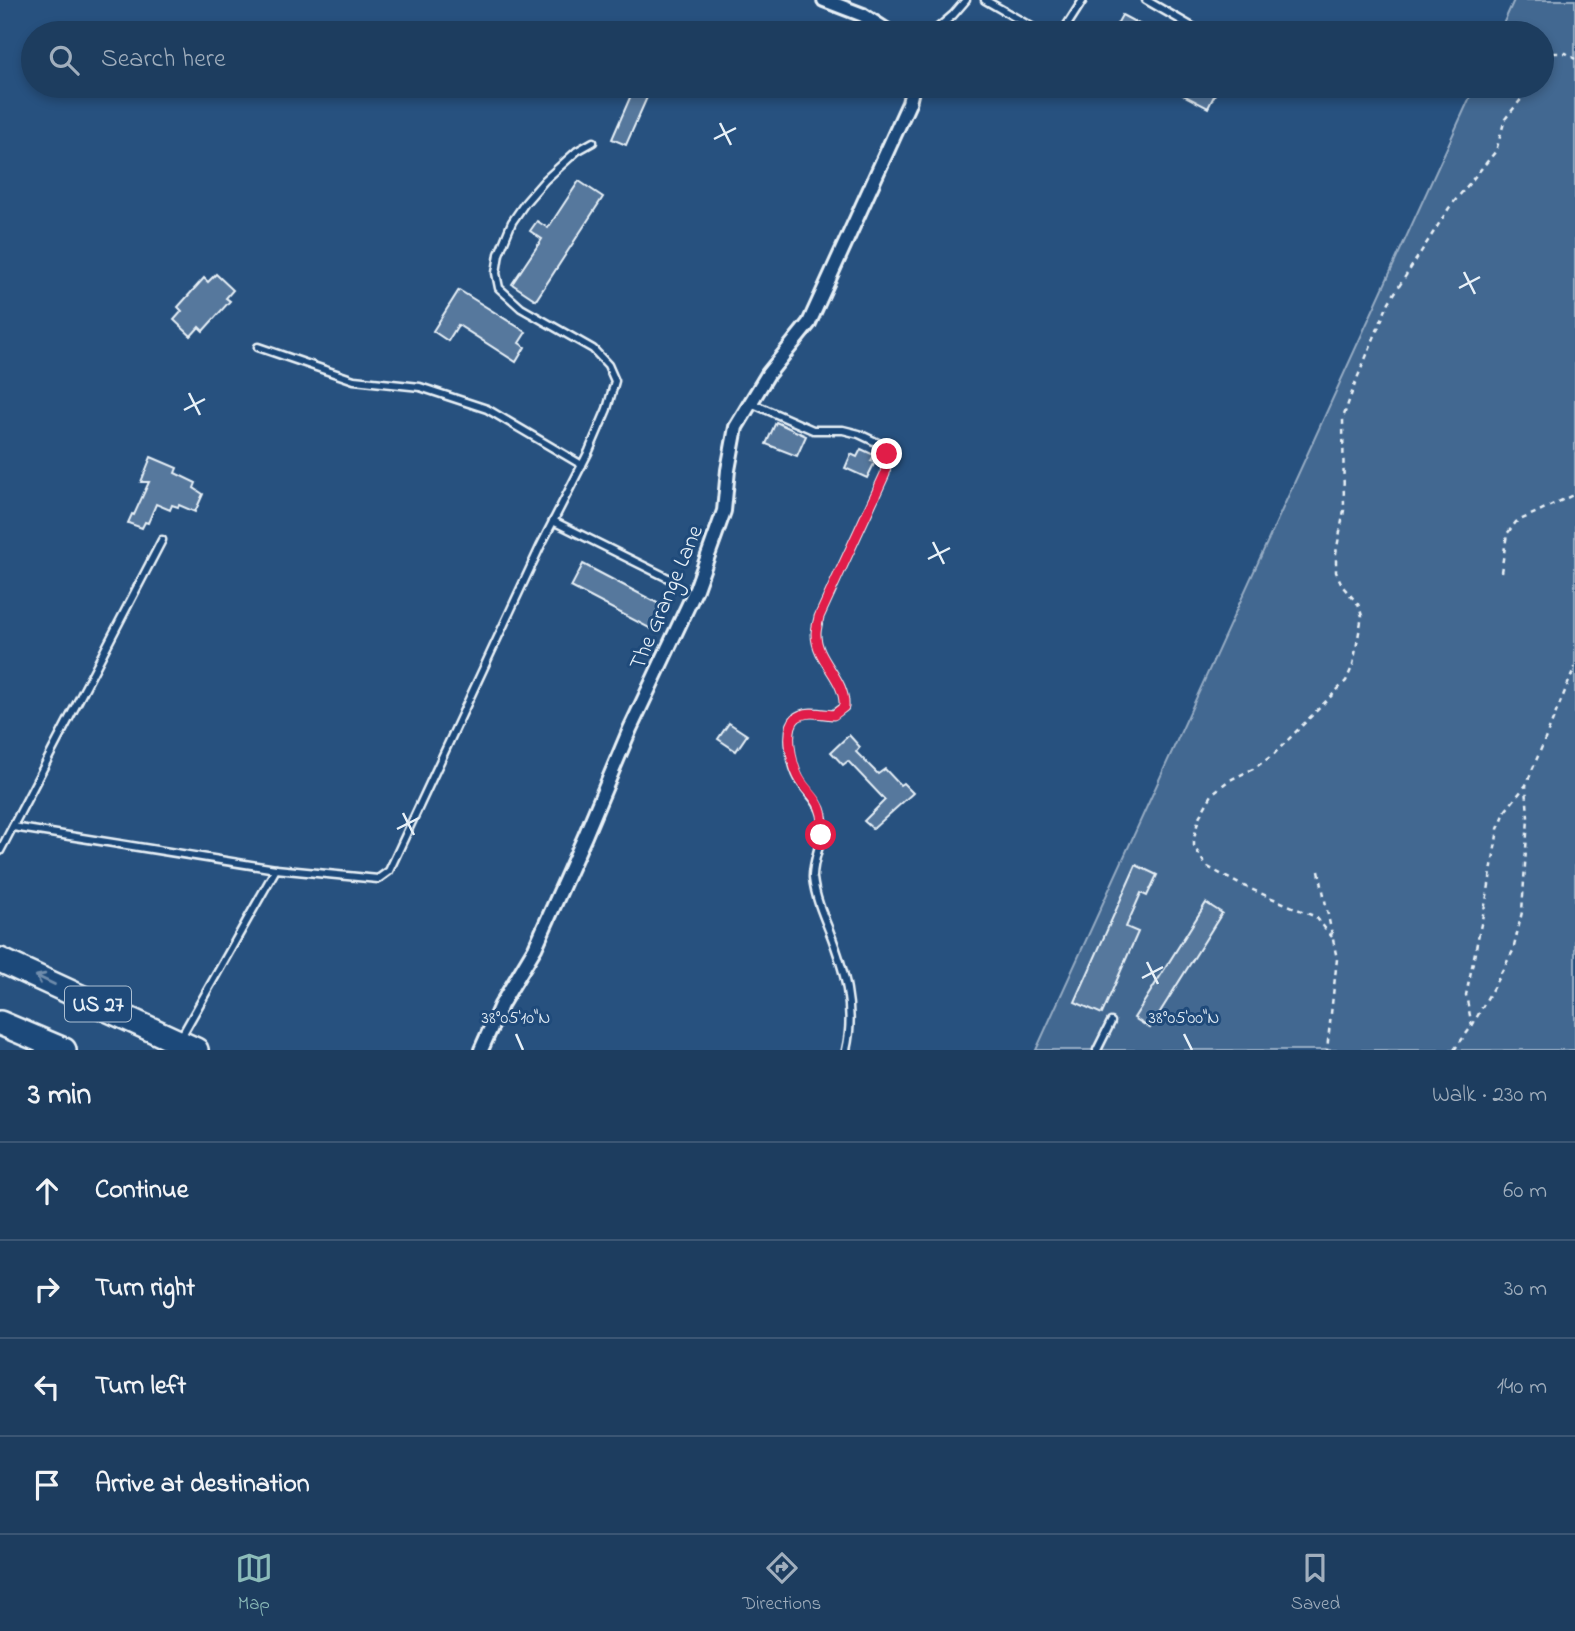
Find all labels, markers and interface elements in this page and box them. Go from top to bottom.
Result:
search box [21,21,1554,98]
icon: search [45,41,83,79]
text: Search here [101,41,226,79]
route end [871,438,902,469]
street label: The Grange Lane [622,520,714,676]
route start [805,819,836,850]
one-way arrow [35,973,56,986]
road number: US 27 [65,986,131,1021]
text: 38°05'10"N [482,1006,550,1032]
text: 38°05'00"N [1149,1006,1219,1032]
text: 3 min [28,1074,91,1118]
text: Walk · 230 m [1432,1079,1547,1112]
icon: ahead [28,1172,66,1210]
text: Continue [95,1172,188,1210]
text: 60 m [1503,1175,1547,1208]
icon: right [28,1270,66,1308]
text: Turn right [95,1270,195,1308]
text: 30 m [1504,1273,1547,1306]
icon: left [28,1368,66,1406]
text: Turn left [95,1368,186,1406]
text: 140 m [1497,1371,1547,1404]
icon: arrive [28,1466,66,1504]
text: Arrive at destination [95,1466,310,1504]
tab: Map [235,1549,273,1618]
tab: Directions [742,1549,821,1618]
tab: Saved [1291,1549,1340,1618]

